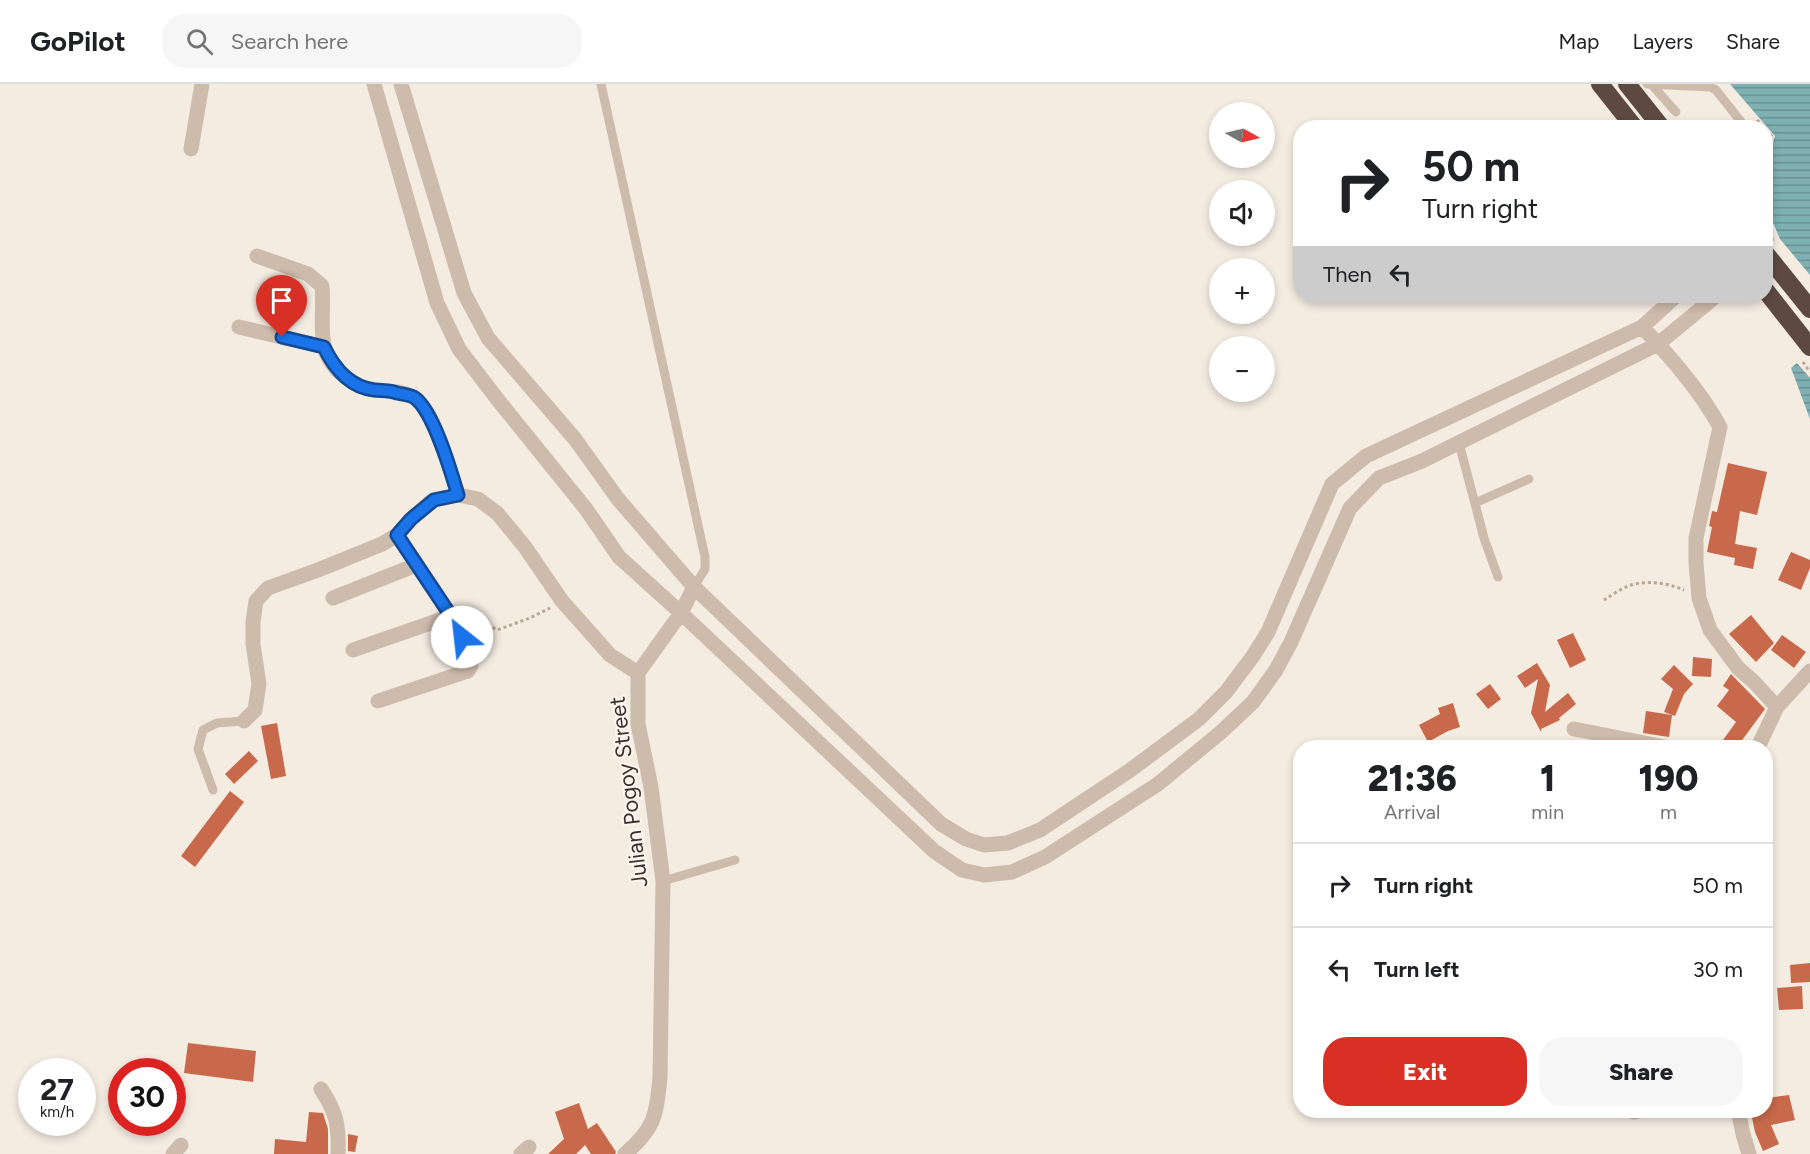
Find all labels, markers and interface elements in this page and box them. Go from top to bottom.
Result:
search box [162,14,582,68]
text: GoPilot [30,24,126,58]
icon: search [183,25,216,58]
text: Search here [231,28,348,55]
text: Map [1559,29,1599,54]
text: Layers [1632,29,1693,54]
text: Share [1726,29,1780,54]
north arrow [1209,102,1275,168]
map controls [1209,102,1275,402]
text: 50 m [1422,141,1520,192]
icon: right [1323,144,1401,222]
button: sound [1209,180,1275,246]
text: Turn right [1422,192,1538,225]
button: + [1209,258,1275,324]
icon: left [1384,258,1417,291]
text: Then [1323,261,1372,288]
pin [256,275,307,337]
icon: arrive [265,284,298,317]
button: − [1209,336,1275,402]
position arrow [430,605,494,669]
street label: Julian Pogoy Street [603,695,654,889]
text: 21:36 [1367,757,1457,800]
text: 1 [1540,757,1555,800]
text: 190 [1639,757,1699,800]
text: Arrival [1384,800,1440,824]
text: min [1531,800,1564,824]
text: m [1660,800,1677,824]
icon: right [1323,869,1356,902]
text: Turn right [1374,872,1473,899]
text: 50 m [1692,872,1743,899]
icon: left [1323,953,1356,986]
text: Turn left [1374,956,1460,983]
text: 30 m [1693,956,1743,983]
button: Exit [1323,1037,1527,1106]
button: Share [1539,1037,1743,1106]
speed limit sign: 30 [108,1058,186,1136]
text: 27 [40,1071,74,1108]
text: km/h [40,1103,74,1121]

